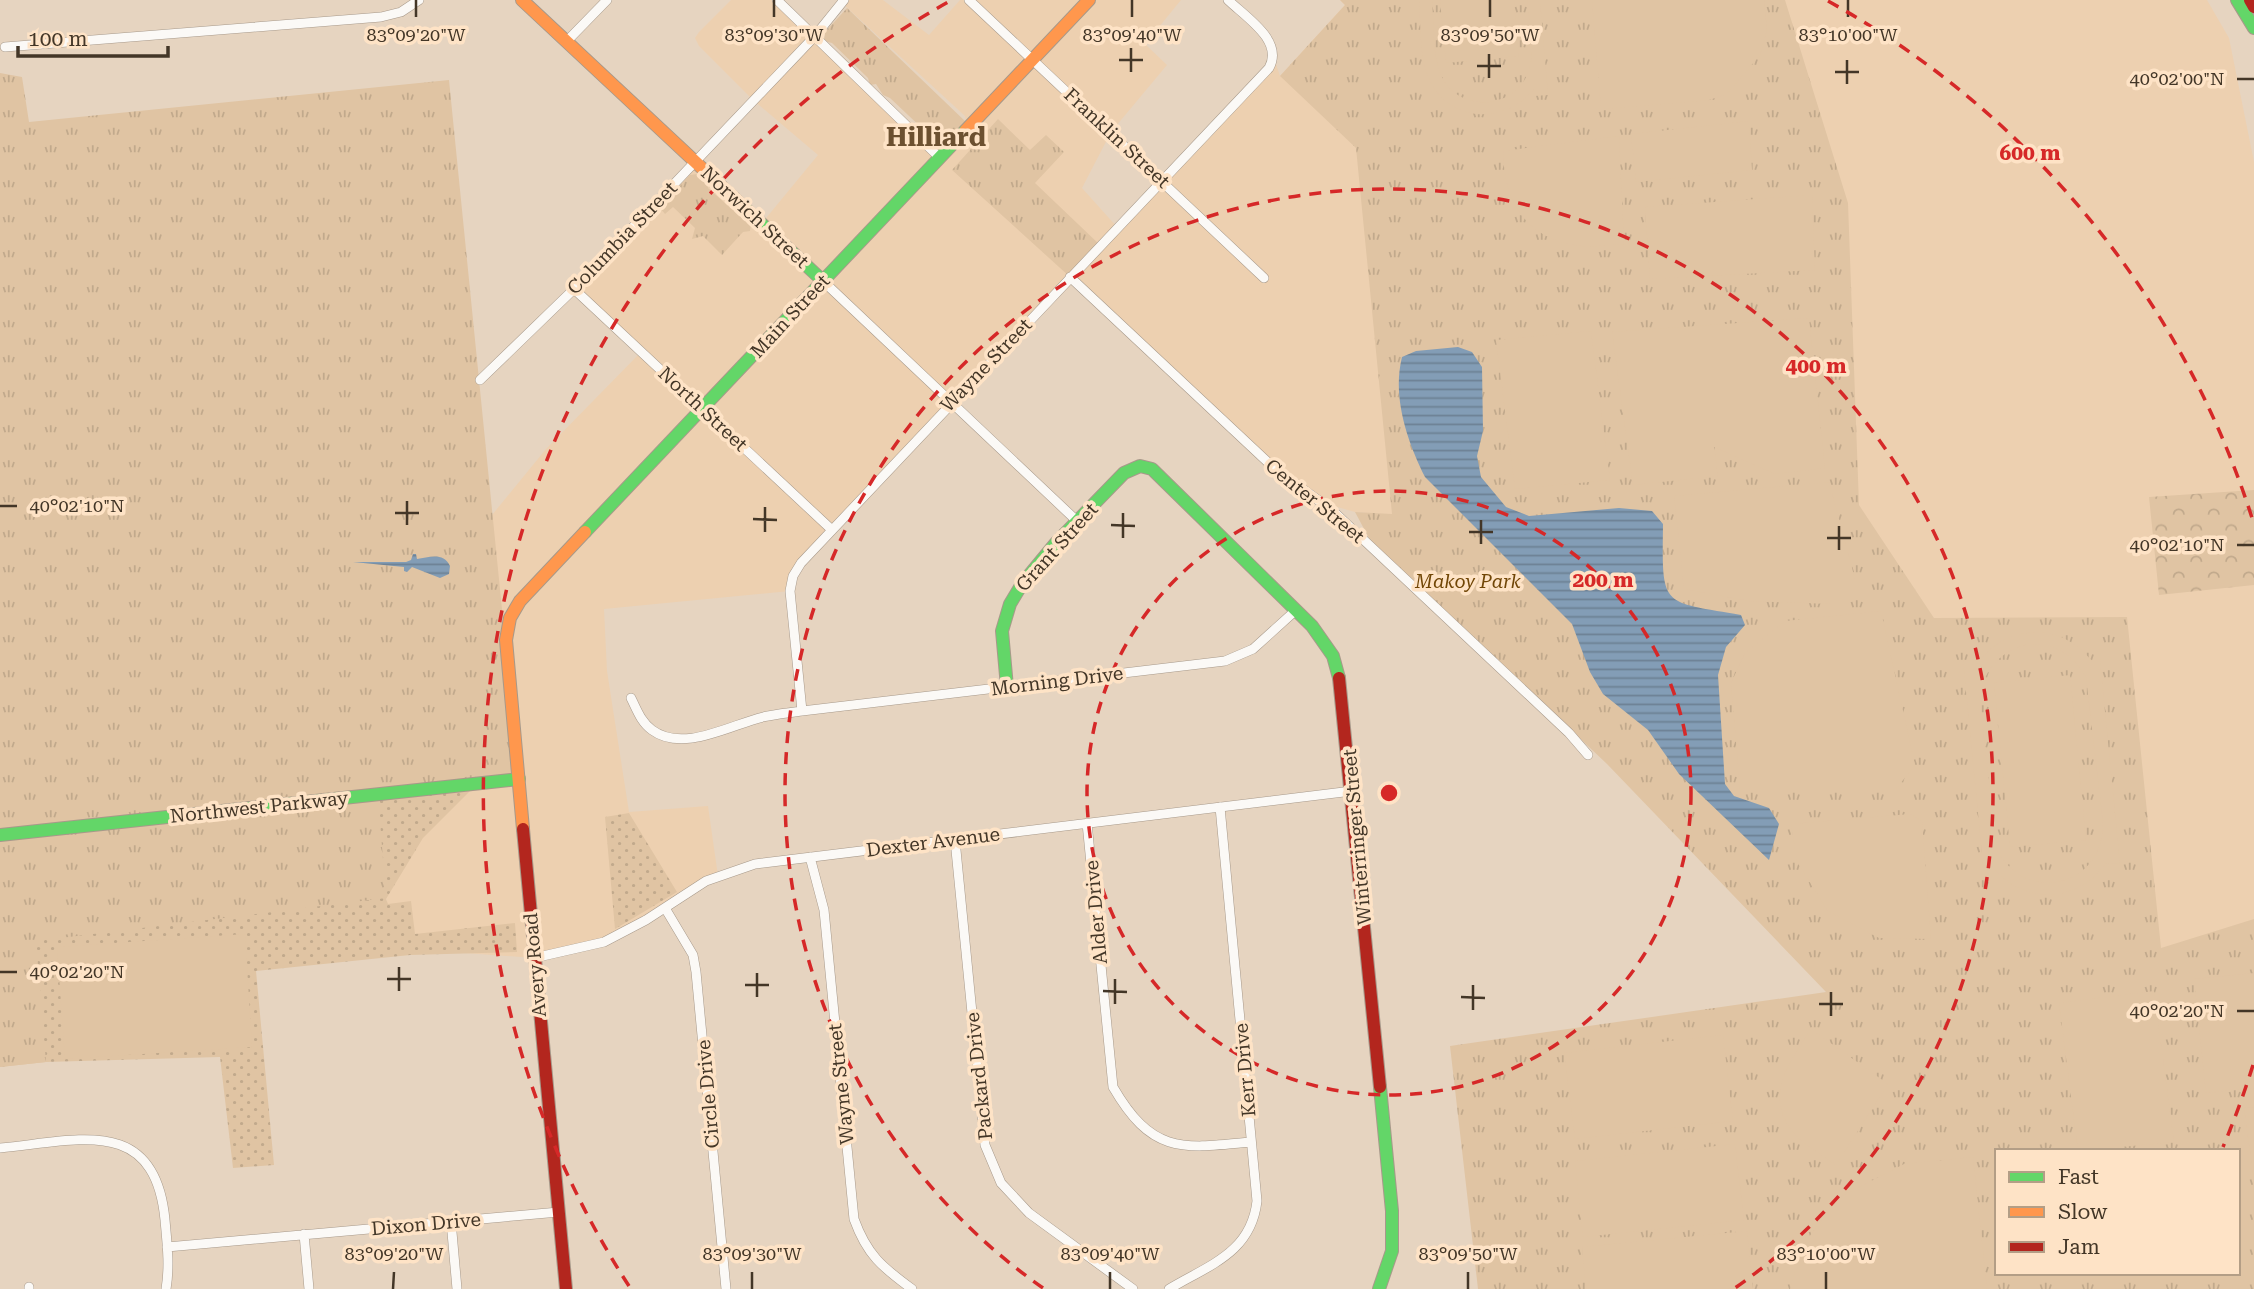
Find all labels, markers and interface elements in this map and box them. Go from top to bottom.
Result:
scale bar [18,14,168,58]
text: 83°09'20"W [367,24,466,45]
text: 83°09'30"W [725,24,824,45]
text: 83°09'40"W [1083,24,1182,45]
text: 83°09'50"W [1441,24,1540,45]
text: 83°10'00"W [1799,24,1898,45]
text: 100 m [28,27,88,51]
text: 40°02'00"N [2130,68,2224,89]
street label: Franklin Street [1059,83,1175,193]
district label: Hilliard [886,122,986,152]
text: 600 m [2000,141,2060,165]
street label: Norwich Street [696,161,814,273]
street label: Columbia Street [562,177,682,299]
street label: Main Street [745,269,835,363]
street label: Wayne Street [936,313,1036,417]
text: 400 m [1786,354,1846,378]
street label: North Street [654,362,752,456]
street label: Center Street [1261,454,1369,548]
text: 40°02'10"N [30,495,124,516]
street label: Grant Street [1011,498,1103,596]
text: 40°02'10"N [2130,534,2224,555]
text: 200 m [1573,568,1633,592]
park label: Makoy Park [1414,570,1522,593]
street label: Morning Drive [990,661,1124,701]
street label: Winterringer Street [1338,748,1376,926]
centre of rings [1377,781,1401,805]
street label: Northwest Parkway [169,786,350,828]
street label: Dexter Avenue [865,822,1001,862]
street label: Alder Drive [1080,859,1112,965]
street label: Avery Road [519,912,551,1018]
text: 40°02'20"N [30,961,124,982]
text: 40°02'20"N [2130,1000,2224,1021]
street label: Packard Drive [961,1011,997,1141]
street label: Wayne Street [823,1022,859,1146]
street label: Kerr Drive [1229,1022,1261,1118]
street label: Circle Drive [692,1039,724,1149]
legend [1995,1149,2240,1275]
text: Fast [2058,1165,2099,1189]
text: Slow [2058,1200,2108,1224]
street label: Dixon Drive [370,1208,482,1240]
text: Jam [2058,1235,2100,1259]
text: 83°09'20"W [345,1243,444,1264]
text: 83°09'30"W [703,1243,802,1264]
text: 83°09'40"W [1061,1243,1160,1264]
text: 83°09'50"W [1419,1243,1518,1264]
text: 83°10'00"W [1777,1243,1876,1264]

